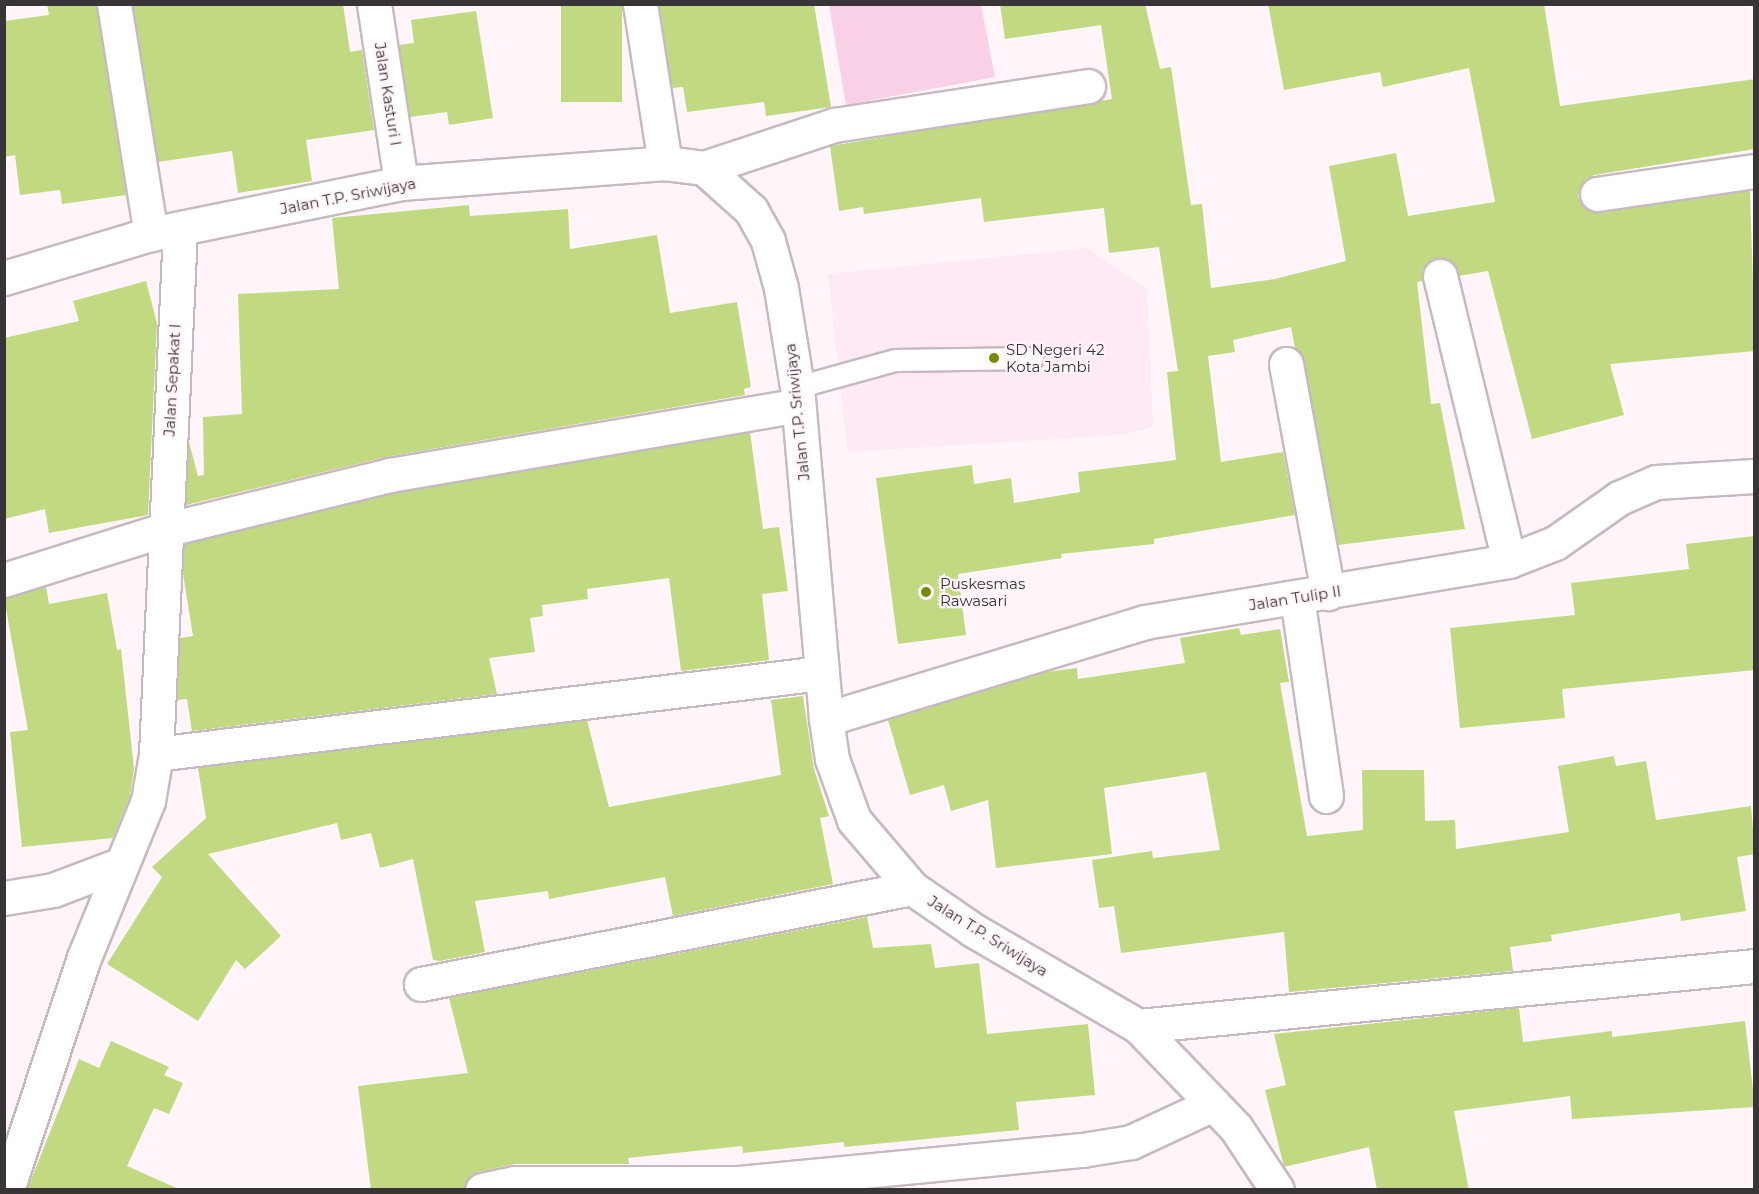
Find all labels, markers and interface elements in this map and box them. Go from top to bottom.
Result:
street label: Jalan Kasturi I [371,41,405,147]
street label: Jalan T.P. Sriwijaya [279,174,417,218]
street label: Jalan Sepakat I [160,323,184,437]
place label: SD Negeri 42 Kota Jambi [1006,340,1104,375]
street label: Jalan T.P. Sriwijaya [781,343,813,481]
marker: SD Negeri 42 Kota Jambi [987,351,1001,365]
place label: Puskesmas Rawasari [940,574,1025,609]
street label: Jalan Tulip II [1248,582,1342,614]
marker: Puskesmas Rawasari [917,583,935,601]
street label: Jalan T.P. Sriwijaya [925,892,1051,980]

